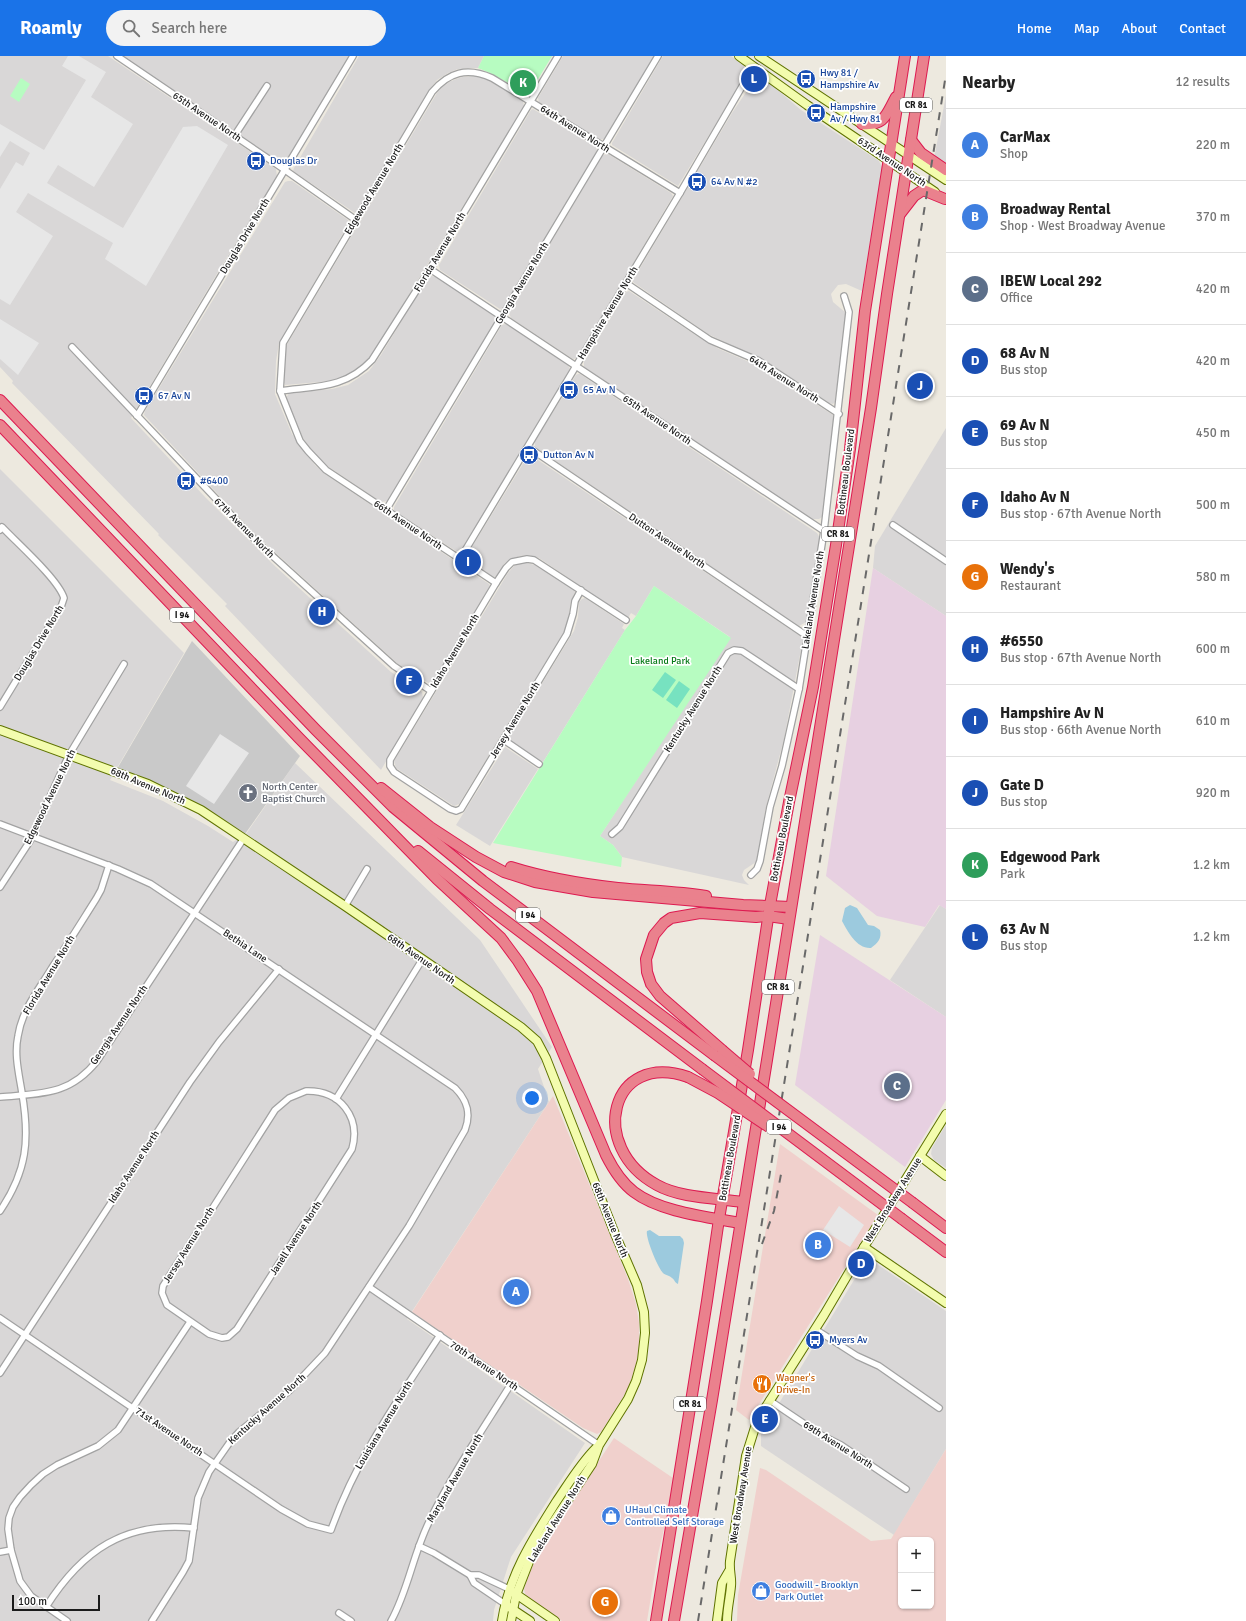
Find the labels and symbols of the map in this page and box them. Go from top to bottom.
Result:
pin: L [741,64,767,94]
place label: Hwy 81 / Hampshire Av [820,67,879,91]
pin: K [510,68,536,98]
bus stop icon: Hwy 81 / Hampshire Av [795,68,817,90]
street label: 65th Avenue North [170,90,244,144]
road number: CR 81 [900,98,932,112]
place label: Hampshire Av / Hwy 81 [830,101,881,125]
bus stop icon: Hampshire Av / Hwy 81 [805,102,827,124]
street label: 64th Avenue North [538,103,612,155]
street label: 63rd Avenue North [855,135,929,189]
street label: Edgewood Avenue North [342,141,406,237]
bus stop icon: Douglas Dr [245,150,267,172]
place label: Douglas Dr [270,155,318,167]
bus stop icon: 64 Av N #2 [686,171,708,193]
place label: 64 Av N #2 [711,176,758,188]
street label: Douglas Drive North [218,196,272,276]
street label: Florida Avenue North [411,210,469,294]
street label: Georgia Avenue North [493,240,551,326]
street label: Hampshire Avenue North [575,264,641,362]
street label: 64th Avenue North [747,353,821,405]
pin: J [907,371,933,401]
bus stop icon: 65 Av N [558,379,580,401]
place label: 65 Av N [583,384,616,396]
bus stop icon: 67 Av N [133,385,155,407]
place label: 67 Av N [158,390,191,402]
street label: 65th Avenue North [620,393,694,447]
street label: Bottineau Boulevard [835,428,857,516]
bus stop icon: Dutton Av N [518,444,540,466]
place label: Dutton Av N [543,449,594,461]
bus stop icon: #6400 [175,470,197,492]
place label: #6400 [200,475,228,487]
street label: 67th Avenue North [211,495,277,561]
street label: 66th Avenue North [371,498,445,552]
street label: Dutton Avenue North [626,511,708,571]
road number: CR 81 [822,527,854,541]
pin: I [455,547,481,577]
street label: Lakeland Avenue North [799,550,827,650]
pin: H [309,597,335,627]
street label: Douglas Drive North [12,603,66,683]
road number: I 94 [170,608,194,622]
street label: Idaho Avenue North [428,612,482,690]
park label: Lakeland Park [630,655,690,667]
street label: Kentucky Avenue North [661,663,725,755]
pin: F [396,666,422,696]
street label: Jersey Avenue North [487,679,543,761]
street label: Edgewood Avenue North [22,747,78,847]
street label: 68th Avenue North [109,765,187,807]
place label: North Center Baptist Church [262,781,325,805]
church icon: North Center Baptist Church [237,782,259,804]
street label: Bottineau Boulevard [768,795,796,883]
road number: I 94 [516,908,540,922]
street label: Bethia Lane [221,927,269,965]
street label: 68th Avenue North [385,931,457,987]
street label: Florida Avenue North [20,933,78,1017]
road number: CR 81 [762,980,794,994]
street label: Georgia Avenue North [88,983,150,1067]
pin: C [884,1071,910,1101]
your location [522,1088,542,1108]
street label: Bottineau Boulevard [717,1114,743,1202]
road number: I 94 [767,1120,791,1134]
street label: Idaho Avenue North [106,1128,162,1206]
street label: West Broadway Avenue [862,1155,924,1245]
street label: 68th Avenue North [589,1181,631,1259]
street label: Janell Avenue North [268,1199,324,1277]
street label: Jersey Avenue North [161,1205,217,1285]
pin: B [805,1230,831,1260]
pin: D [848,1249,874,1279]
pin: A [503,1277,529,1307]
bus stop icon: Myers Av [804,1329,826,1351]
place label: Myers Av [829,1334,868,1346]
street label: 70th Avenue North [447,1339,521,1393]
street label: Kentucky Avenue North [226,1371,308,1447]
place label: Wagner's Drive-In [776,1372,816,1396]
restaurant icon: Wagner's Drive-In [751,1373,773,1395]
street label: Louisiana Avenue North [353,1378,415,1472]
road number: CR 81 [674,1397,706,1411]
pin: E [752,1404,778,1434]
street label: 71st Avenue North [133,1405,205,1459]
street label: 69th Avenue North [801,1419,875,1471]
street label: Maryland Avenue North [425,1431,485,1525]
street label: West Broadway Avenue [727,1445,755,1545]
street label: Lakeland Avenue North [526,1474,588,1564]
place label: UHaul Climate Controlled Self Storage [625,1504,724,1528]
shop icon: UHaul Climate Controlled Self Storage [600,1505,622,1527]
place label: Goodwill - Brooklyn Park Outlet [775,1579,858,1603]
shop icon: Goodwill - Brooklyn Park Outlet [750,1580,772,1602]
pin: G [592,1587,618,1617]
scale bar [12,1593,100,1612]

